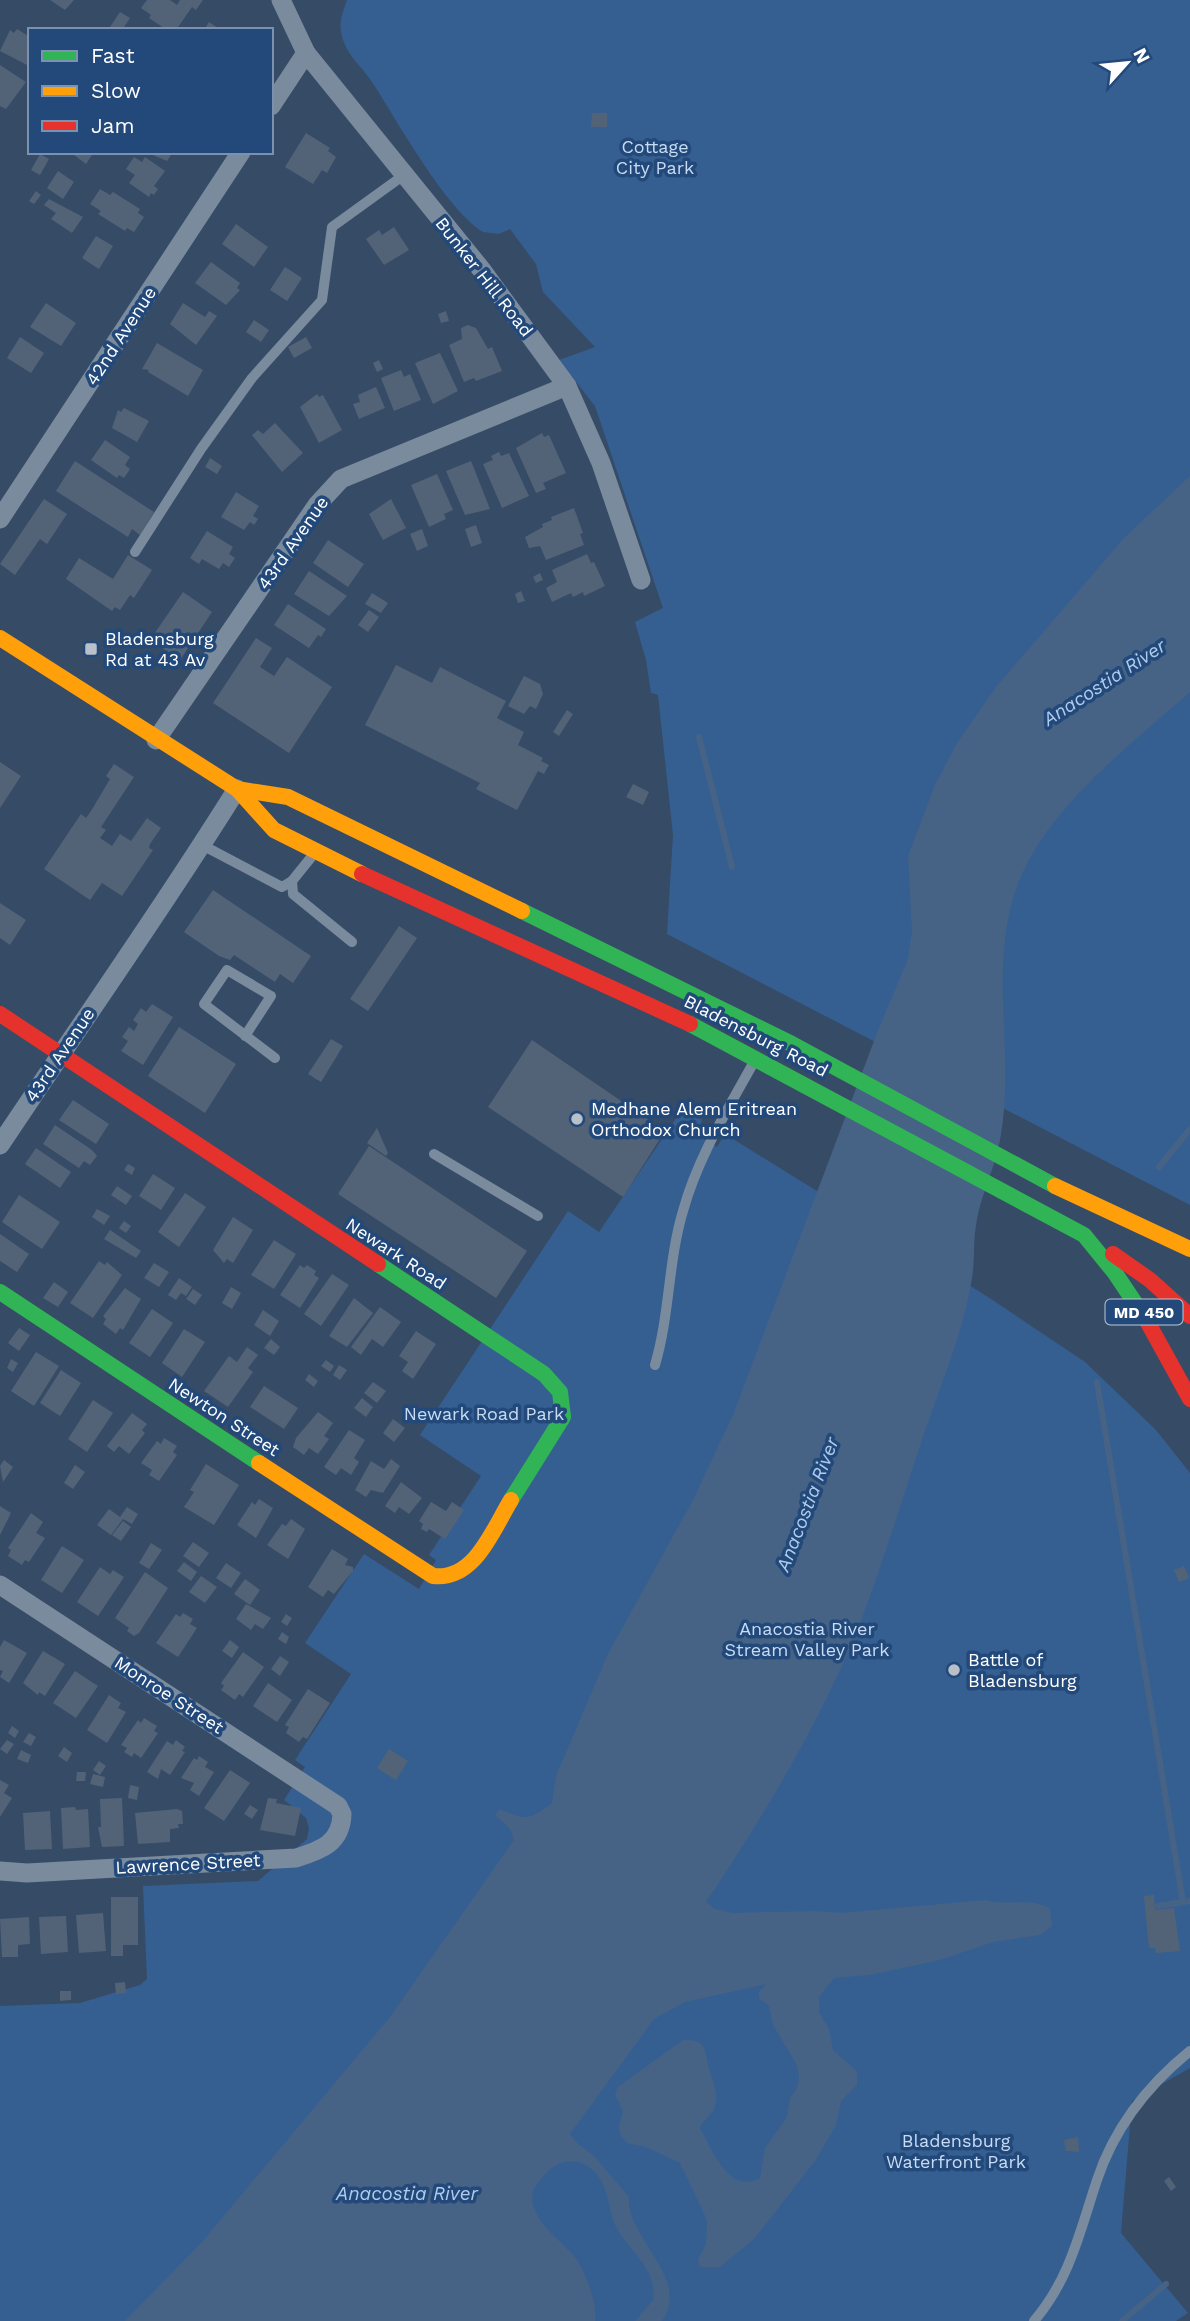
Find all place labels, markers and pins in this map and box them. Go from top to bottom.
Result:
place label: Bladensburg Rd at 43 Av [105,628,214,670]
marker: Bladensburg Rd at 43 Av [83,641,99,657]
place label: Medhane Alem Eritrean Orthodox Church [591,1098,797,1140]
marker: Medhane Alem Eritrean Orthodox Church [569,1111,585,1127]
place label: Battle of Bladensburg [968,1649,1077,1691]
marker: Battle of Bladensburg [946,1662,962,1678]

